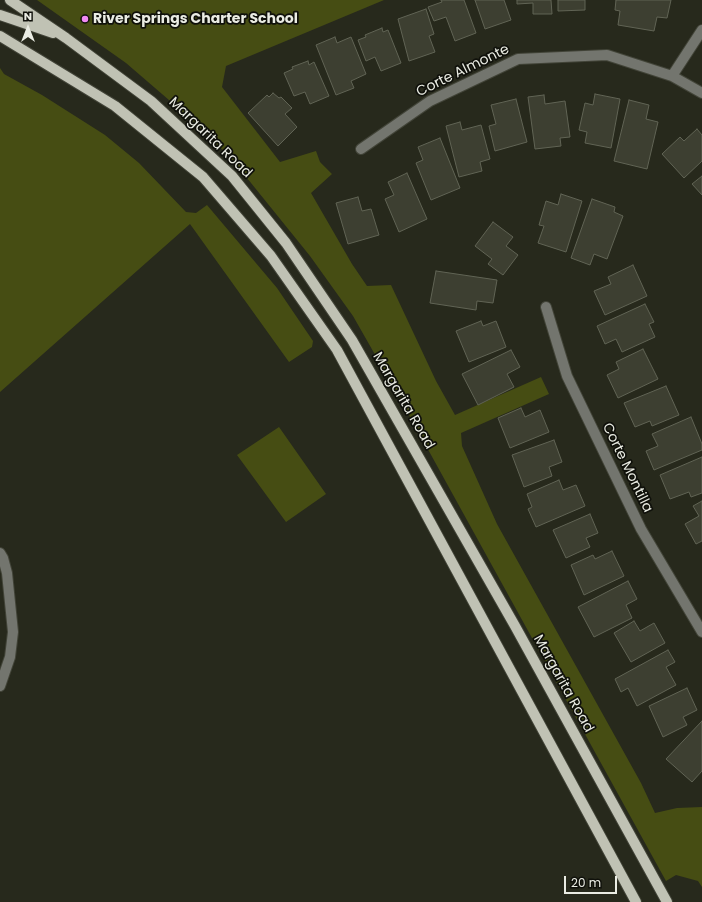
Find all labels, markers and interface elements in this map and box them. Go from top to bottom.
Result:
north arrow [8,8,48,48]
text: N [24,8,32,24]
place label: River Springs Charter School [93,11,298,27]
marker: River Springs Charter School [80,14,90,24]
street label: Corte Almonte [414,41,512,101]
street label: Margarita Road [165,94,255,182]
street label: Margarita Road [368,350,438,452]
street label: Corte Montilla [598,421,656,515]
street label: Margarita Road [529,632,597,736]
scale bar [566,868,619,894]
text: 20 m [571,874,601,891]

